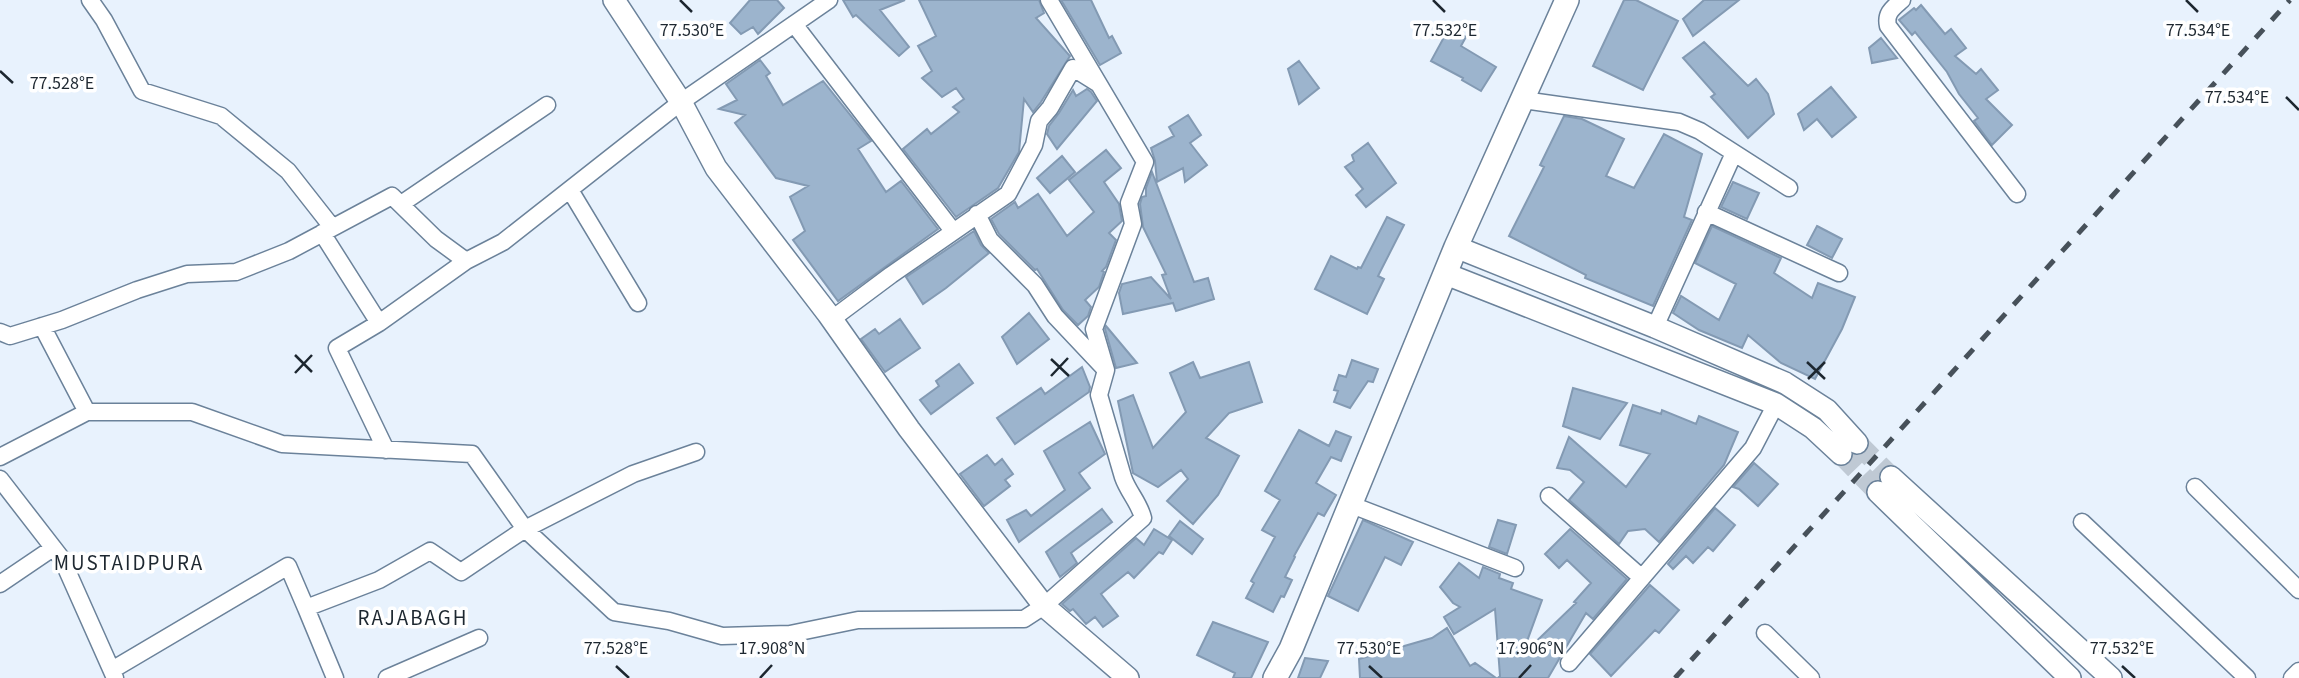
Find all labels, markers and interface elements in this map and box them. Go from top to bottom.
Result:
text: 77.530°E [660,18,724,43]
text: 77.532°E [1413,18,1477,43]
text: 77.534°E [2166,18,2230,43]
text: 77.528°E [30,71,94,96]
text: 77.534°E [2205,85,2269,110]
district label: MUSTAIDPURA [54,548,204,578]
district label: RAJABAGH [358,603,468,633]
text: 77.528°E [584,636,648,661]
text: 17.908°N [739,636,805,661]
text: 77.530°E [1337,636,1401,661]
text: 17.906°N [1498,636,1564,661]
text: 77.532°E [2090,636,2154,661]

